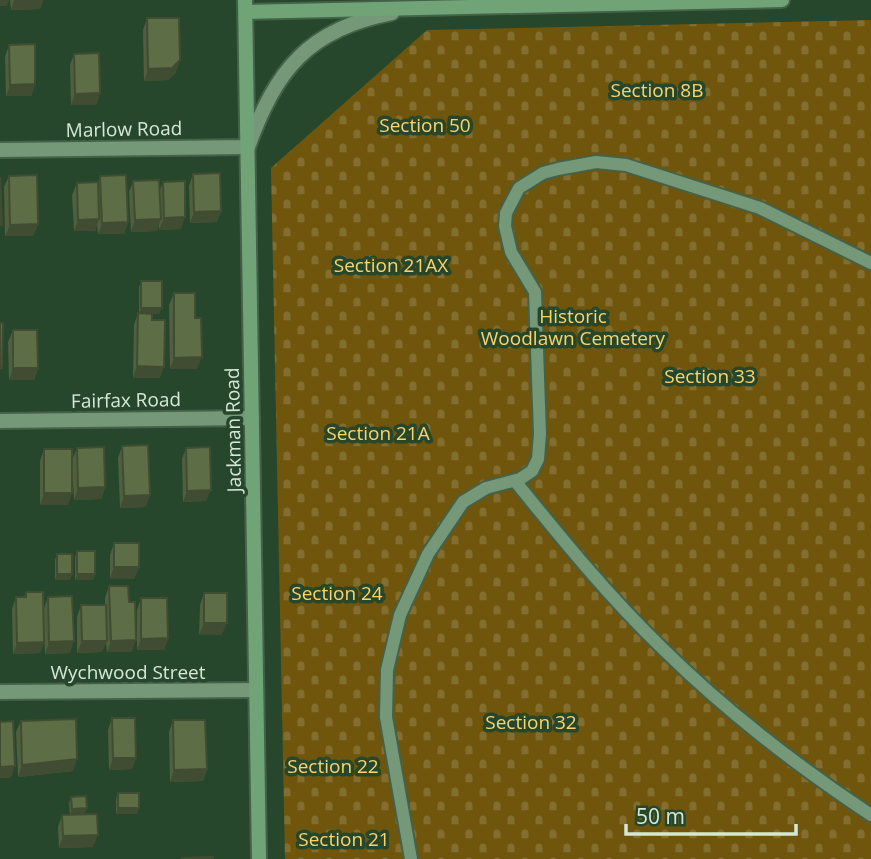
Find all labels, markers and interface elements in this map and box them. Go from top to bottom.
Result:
park label: Section 8B [611,77,703,103]
park label: Section 50 [379,112,471,138]
street label: Marlow Road [65,115,183,143]
park label: Section 21AX [334,252,448,278]
park label: Historic Woodlawn Cemetery [481,303,666,351]
park label: Section 33 [664,363,756,389]
street label: Jackman Road [219,367,247,495]
street label: Fairfax Road [71,386,181,414]
park label: Section 21A [326,420,430,446]
park label: Section 24 [291,580,383,606]
street label: Wychwood Street [50,659,206,685]
park label: Section 32 [485,709,577,735]
park label: Section 22 [287,753,379,779]
scale bar [626,792,796,836]
text: 50 m [636,802,685,830]
park label: Section 21 [298,826,390,852]

